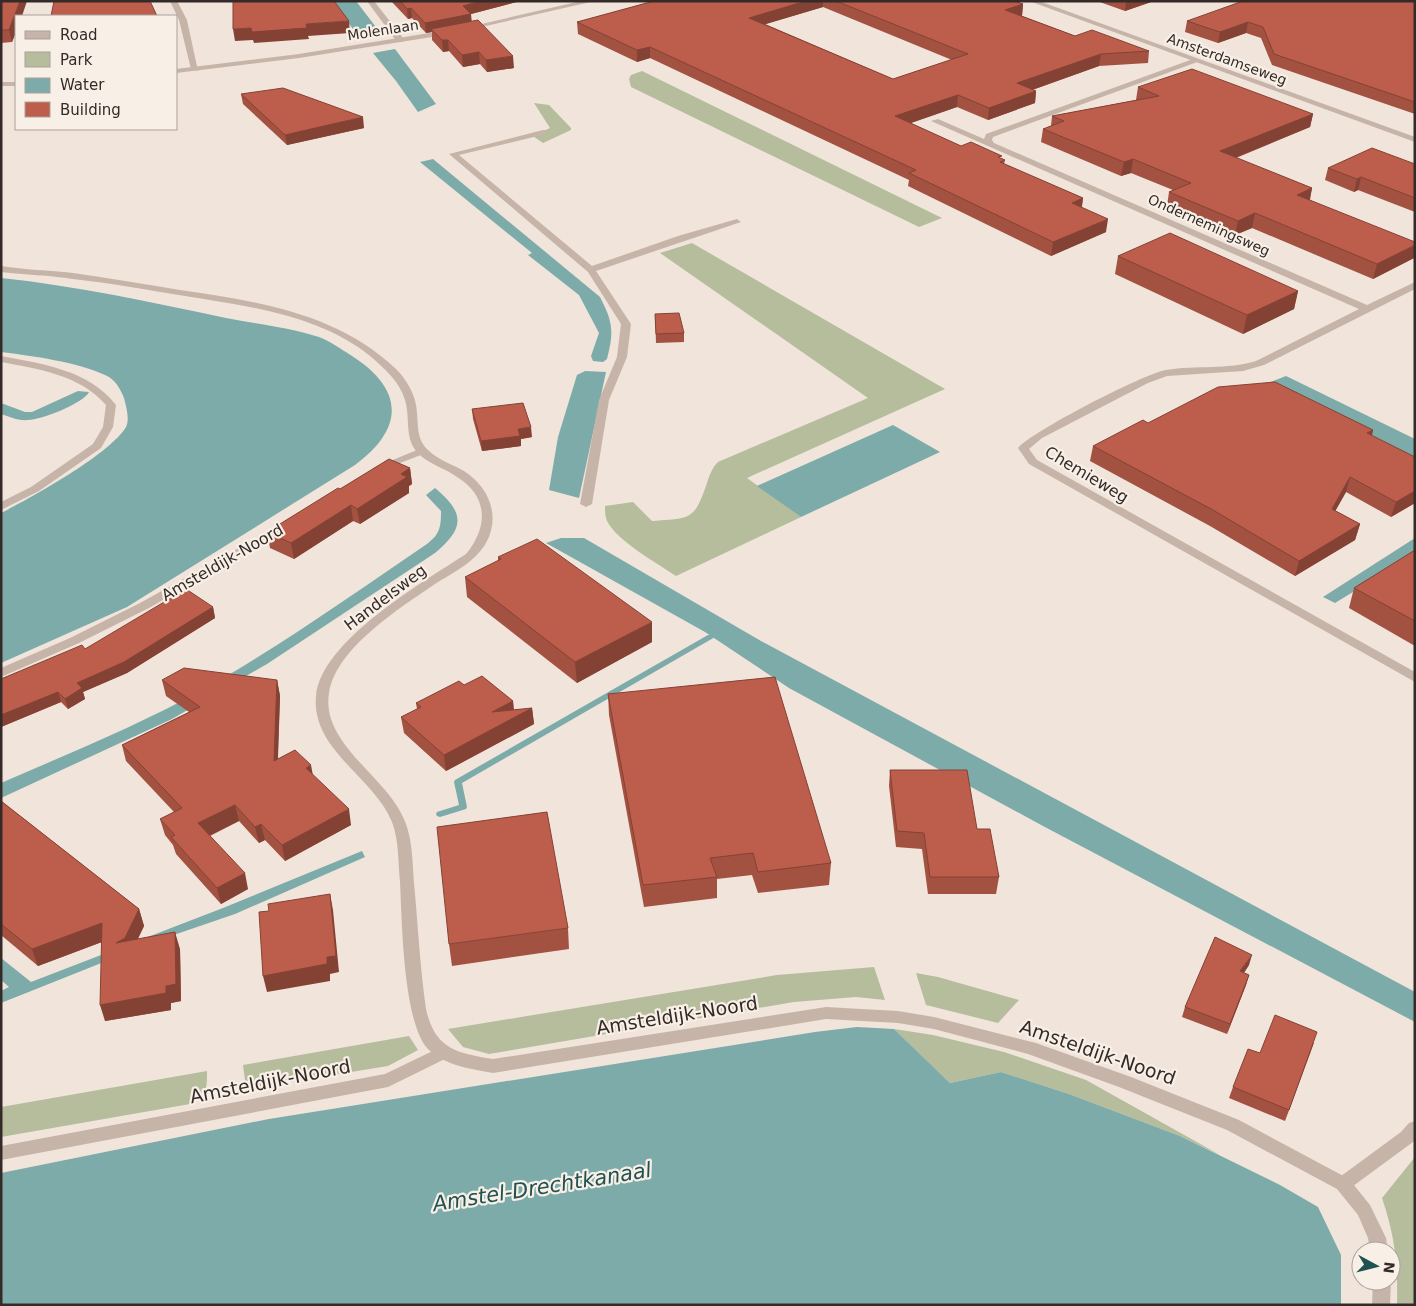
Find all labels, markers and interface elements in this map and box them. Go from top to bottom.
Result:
legend [15,15,178,130]
street label: Molenlaan [346,16,420,44]
text: Road [60,26,98,44]
street label: Amsterdamseweg [1165,30,1289,88]
text: Park [60,51,93,69]
text: Water [60,76,105,94]
text: Building [60,101,121,119]
street label: Ondernemingsweg [1145,191,1273,259]
street label: Chemieweg [1042,442,1132,507]
street label: Amsteldijk-Noord [158,520,287,605]
street label: Handelsweg [341,560,430,634]
street label: Amsteldijk-Noord [595,991,759,1039]
street label: Amsteldijk-Noord [1017,1015,1179,1089]
street label: Amsteldijk-Noord [188,1055,352,1107]
water label: Amstel-Drechtkanaal [429,1158,653,1216]
north arrow [1351,1241,1401,1291]
text: N [1380,1261,1398,1274]

